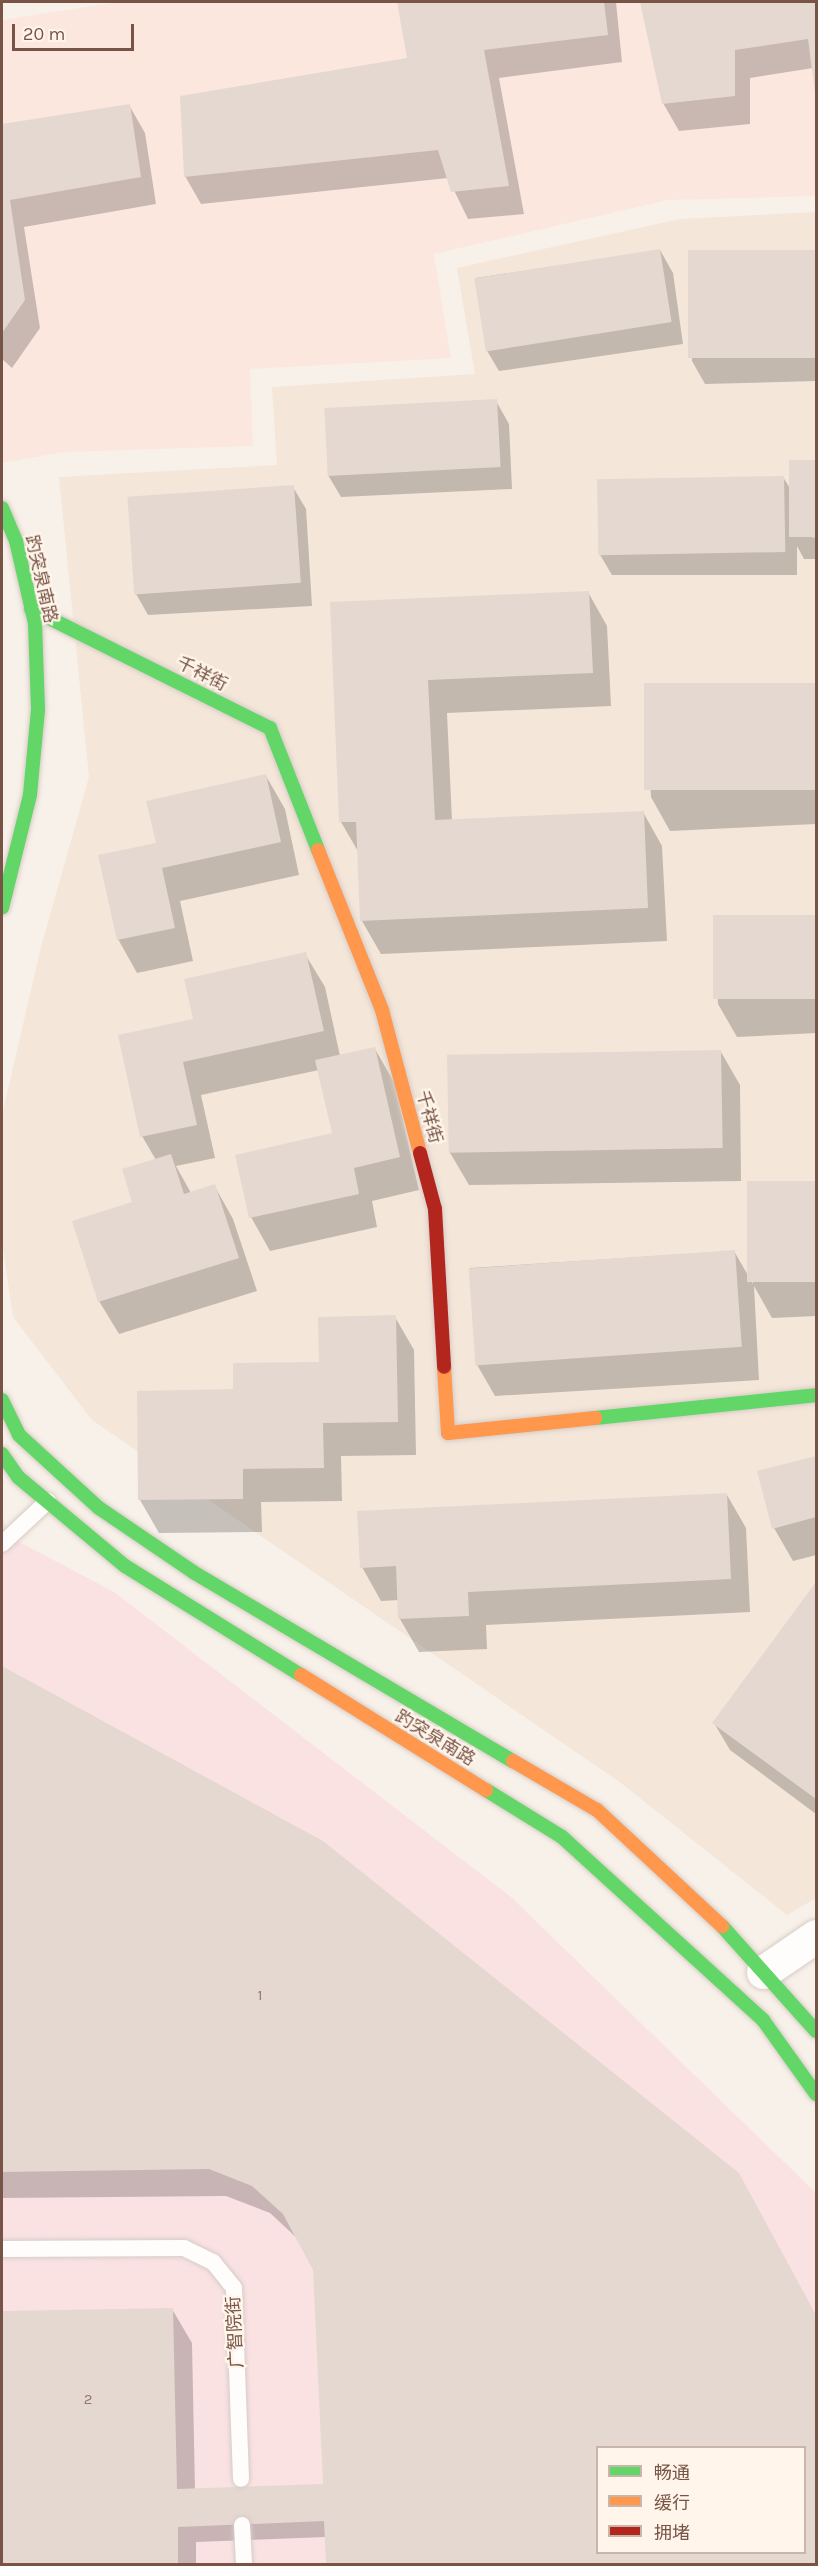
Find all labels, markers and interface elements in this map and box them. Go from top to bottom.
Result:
scale bar [15,12,136,50]
text: 20 m [23,23,65,45]
street label: 趵突泉南路 [20,533,62,625]
street label: 千祥街 [173,652,231,696]
street label: 千祥街 [412,1088,446,1146]
street label: 趵突泉南路 [391,1706,479,1770]
house number: 1 [258,1987,262,2005]
street label: 广智院街 [222,2295,248,2369]
house number: 2 [84,2391,92,2409]
legend [596,2446,806,2554]
text: 畅通 [654,2462,690,2484]
text: 缓行 [654,2492,690,2514]
text: 拥堵 [654,2522,690,2544]

